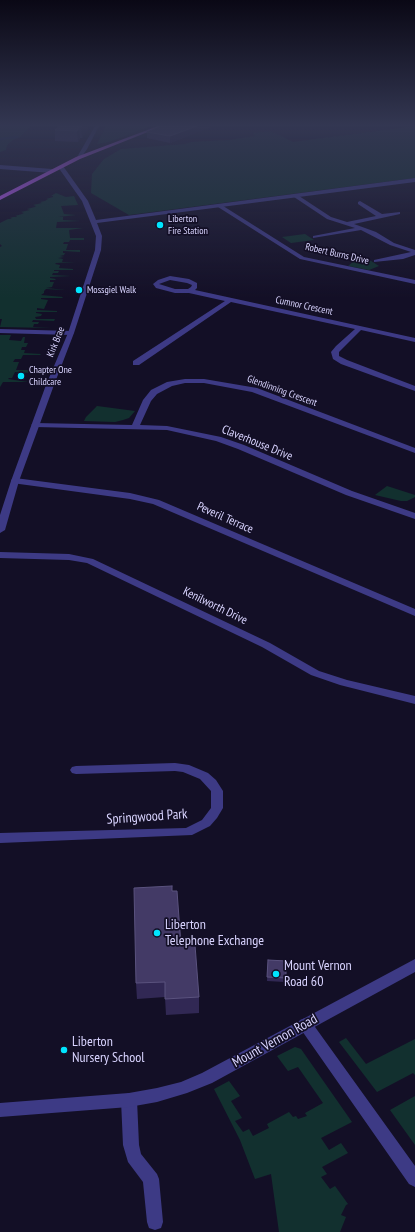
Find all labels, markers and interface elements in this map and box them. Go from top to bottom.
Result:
place label: Liberton Fire Station [168,213,208,236]
marker: Liberton Fire Station [155,220,165,230]
street label: Robert Burns Drive [304,241,370,267]
place label: Mossgiel Walk [87,284,136,296]
marker: Mossgiel Walk [74,285,84,295]
street label: Cumnor Crescent [274,294,334,318]
street label: Kirk Brae [45,325,67,359]
place label: Chapter One Childcare [29,364,72,388]
marker: Chapter One Childcare [16,371,26,381]
street label: Glendinning Crescent [245,373,319,409]
street label: Claverhouse Drive [220,422,294,464]
street label: Peveril Terrace [195,499,255,537]
street label: Kenilworth Drive [181,584,249,628]
street label: Springwood Park [106,806,188,828]
place label: Liberton Telephone Exchange [165,917,264,950]
marker: Liberton Telephone Exchange [152,928,162,938]
place label: Mount Vernon Road 60 [284,958,352,990]
marker: Mount Vernon Road 60 [271,969,281,979]
street label: Mount Vernon Road [230,1011,320,1071]
place label: Liberton Nursery School [72,1034,145,1066]
marker: Liberton Nursery School [59,1045,69,1055]

